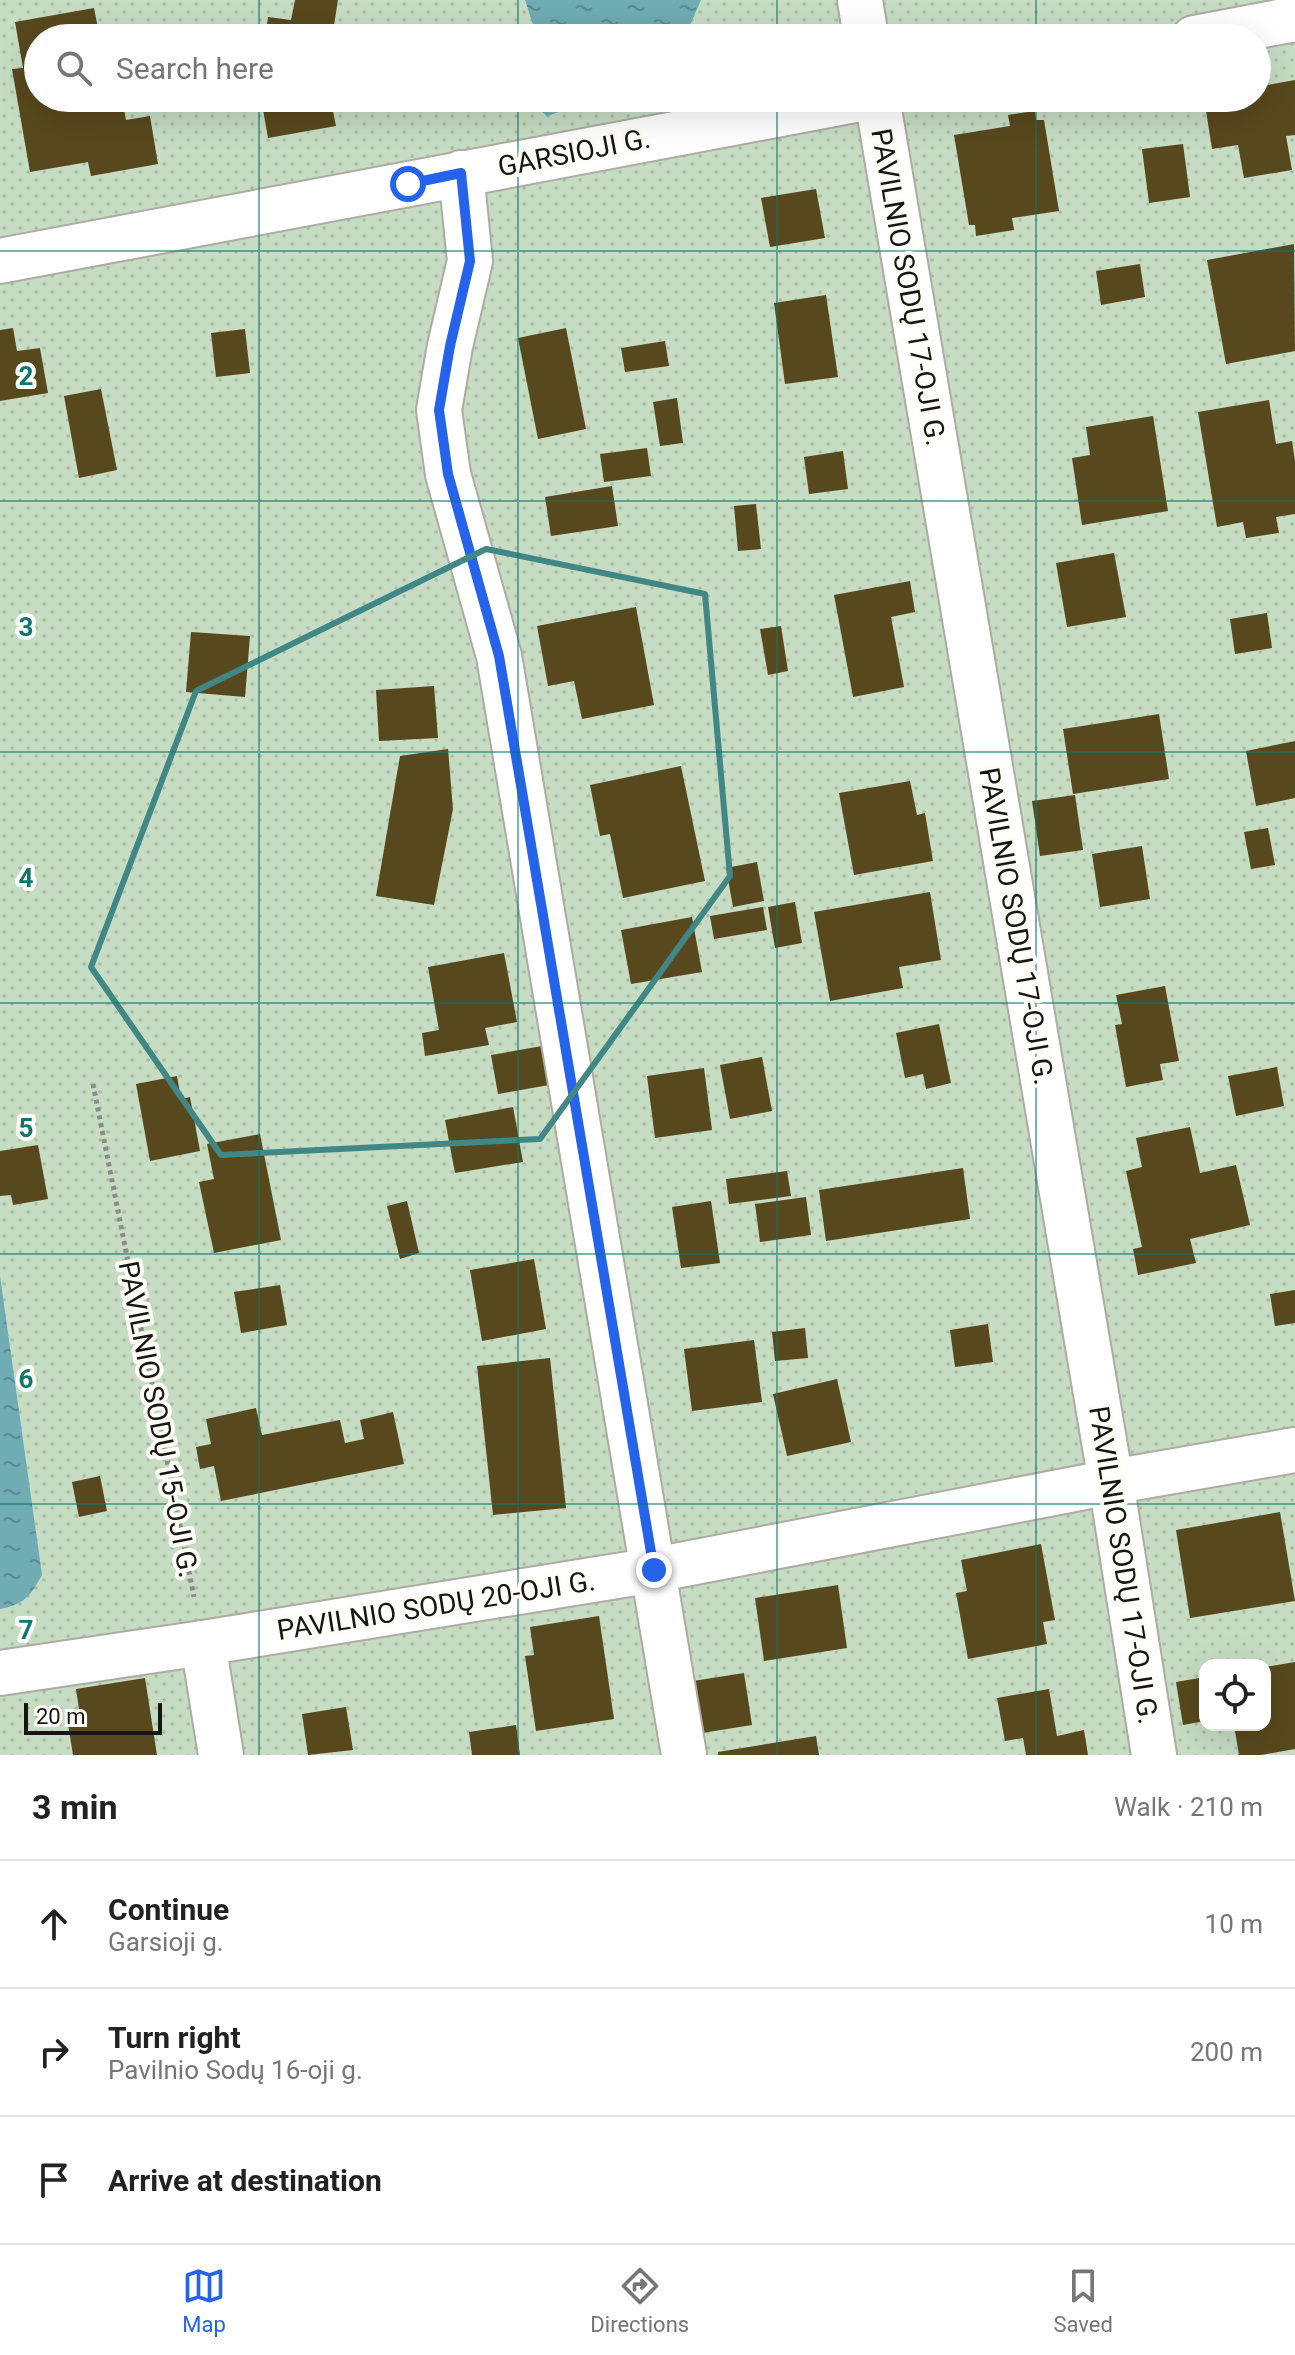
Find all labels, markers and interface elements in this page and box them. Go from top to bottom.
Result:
search box [24,24,1271,112]
icon: search [52,46,96,90]
text: Search here [116,51,274,86]
street label: GARSIOJI G. [495,122,653,183]
street label: PAVILNIO SODŲ 17-OJI G. [864,126,953,448]
route start [390,166,426,202]
text: 2 [19,361,33,391]
text: 3 [19,612,33,642]
street label: PAVILNIO SODŲ 17-OJI G. [972,765,1061,1087]
text: 4 [19,863,34,893]
text: 5 [19,1113,33,1143]
street label: PAVILNIO SODŲ 15-OJI G. [112,1258,205,1580]
text: 6 [19,1364,34,1394]
street label: PAVILNIO SODŲ 17-OJI G. [1082,1404,1165,1726]
route end [636,1552,672,1588]
street label: PAVILNIO SODŲ 20-OJI G. [275,1564,597,1647]
text: 7 [19,1615,33,1645]
map controls [1199,1659,1271,1731]
button: locate [1199,1659,1271,1731]
scale bar [24,1699,162,1735]
text: 20 m [36,1704,85,1729]
text: 3 min [32,1787,117,1827]
text: Walk · 210 m [1114,1792,1263,1822]
text: Continue [108,1892,229,1927]
icon: ahead [32,1902,76,1946]
text: 10 m [1205,1909,1263,1939]
text: Garsioji g. [108,1927,224,1957]
text: Turn right [108,2020,241,2055]
icon: right [32,2030,76,2074]
text: 200 m [1190,2037,1263,2067]
text: Pavilnio Sodų 16-oji g. [108,2055,363,2085]
icon: arrive [32,2158,76,2202]
text: Arrive at destination [108,2163,382,2198]
tab: Map [182,2264,226,2337]
tab: Directions [590,2264,689,2337]
tab: Saved [1053,2264,1113,2337]

